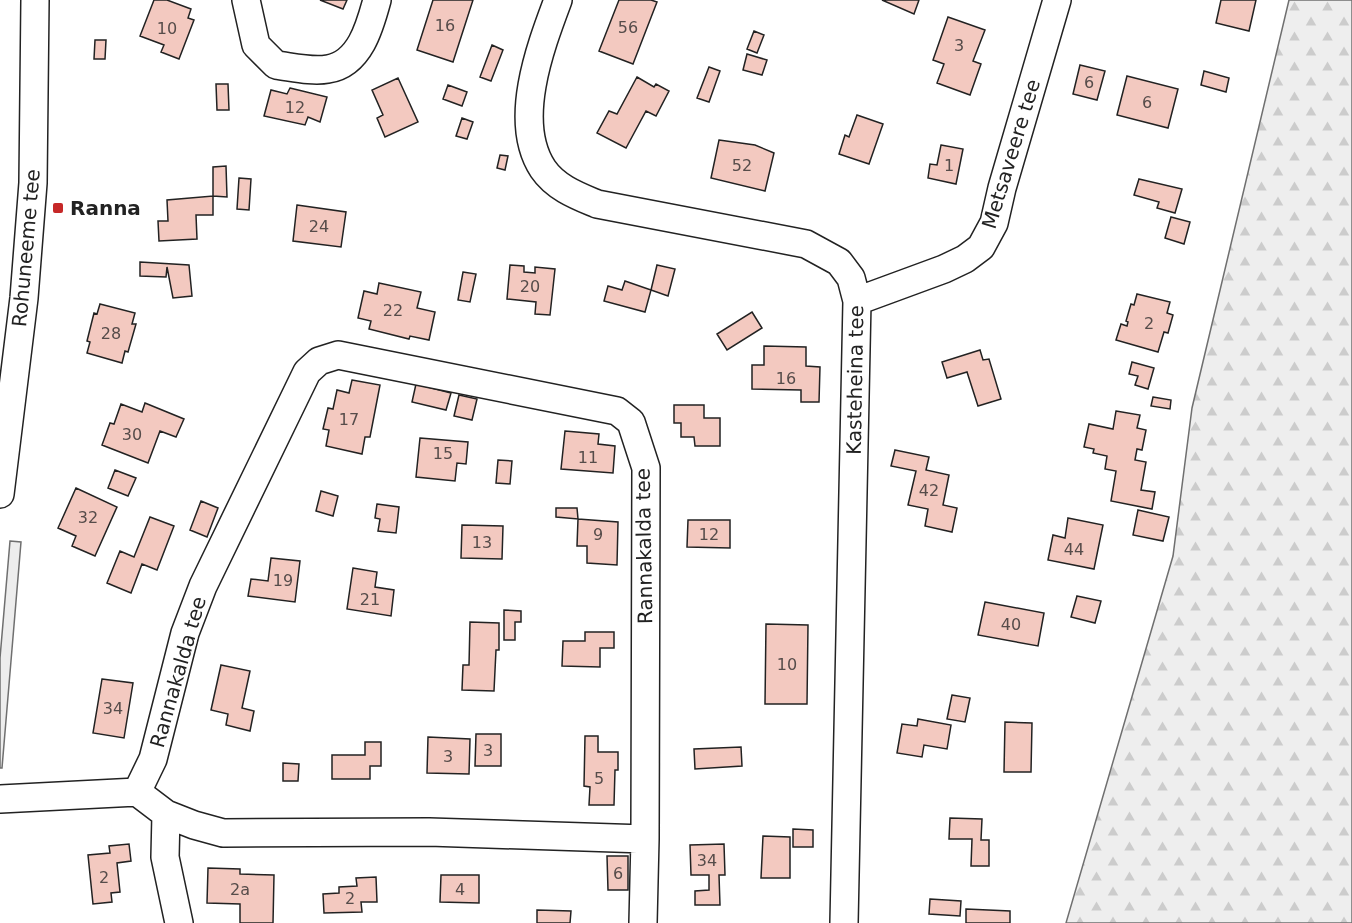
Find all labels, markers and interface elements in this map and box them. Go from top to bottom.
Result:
house number: 16 [435,16,455,35]
house number: 56 [618,18,638,37]
house number: 10 [157,19,177,38]
house number: 3 [954,36,964,55]
house number: 6 [1084,73,1094,92]
street label: Metsaveere tee [977,76,1045,232]
house number: 6 [1142,93,1152,112]
house number: 12 [285,98,305,117]
house number: 52 [732,156,752,175]
house number: 1 [944,156,954,175]
street label: Rohuneeme tee [7,168,45,328]
place label: Ranna [70,196,141,220]
marker: Ranna [51,201,65,215]
house number: 24 [309,217,329,236]
house number: 20 [520,277,540,296]
house number: 22 [383,301,403,320]
street label: Kasteheina tee [842,305,868,455]
house number: 2 [1144,314,1154,333]
house number: 28 [101,324,121,343]
house number: 16 [776,369,796,388]
house number: 17 [339,410,359,429]
house number: 30 [122,425,142,444]
house number: 15 [433,444,453,463]
house number: 11 [578,448,598,467]
street label: Rannakalda tee [631,468,657,624]
house number: 42 [919,481,939,500]
house number: 32 [78,508,98,527]
house number: 9 [593,525,603,544]
house number: 12 [699,525,719,544]
house number: 13 [472,533,492,552]
house number: 44 [1064,540,1084,559]
house number: 19 [273,571,293,590]
house number: 21 [360,590,380,609]
street label: Rannakalda tee [145,594,211,750]
house number: 40 [1001,615,1021,634]
house number: 10 [777,655,797,674]
house number: 34 [103,699,123,718]
house number: 3 [483,741,493,760]
house number: 3 [443,747,453,766]
house number: 5 [594,769,604,788]
house number: 34 [697,851,717,870]
house number: 6 [613,864,623,883]
house number: 2 [99,868,109,887]
house number: 2a [230,880,250,899]
house number: 4 [455,880,465,899]
house number: 2 [345,889,355,908]

